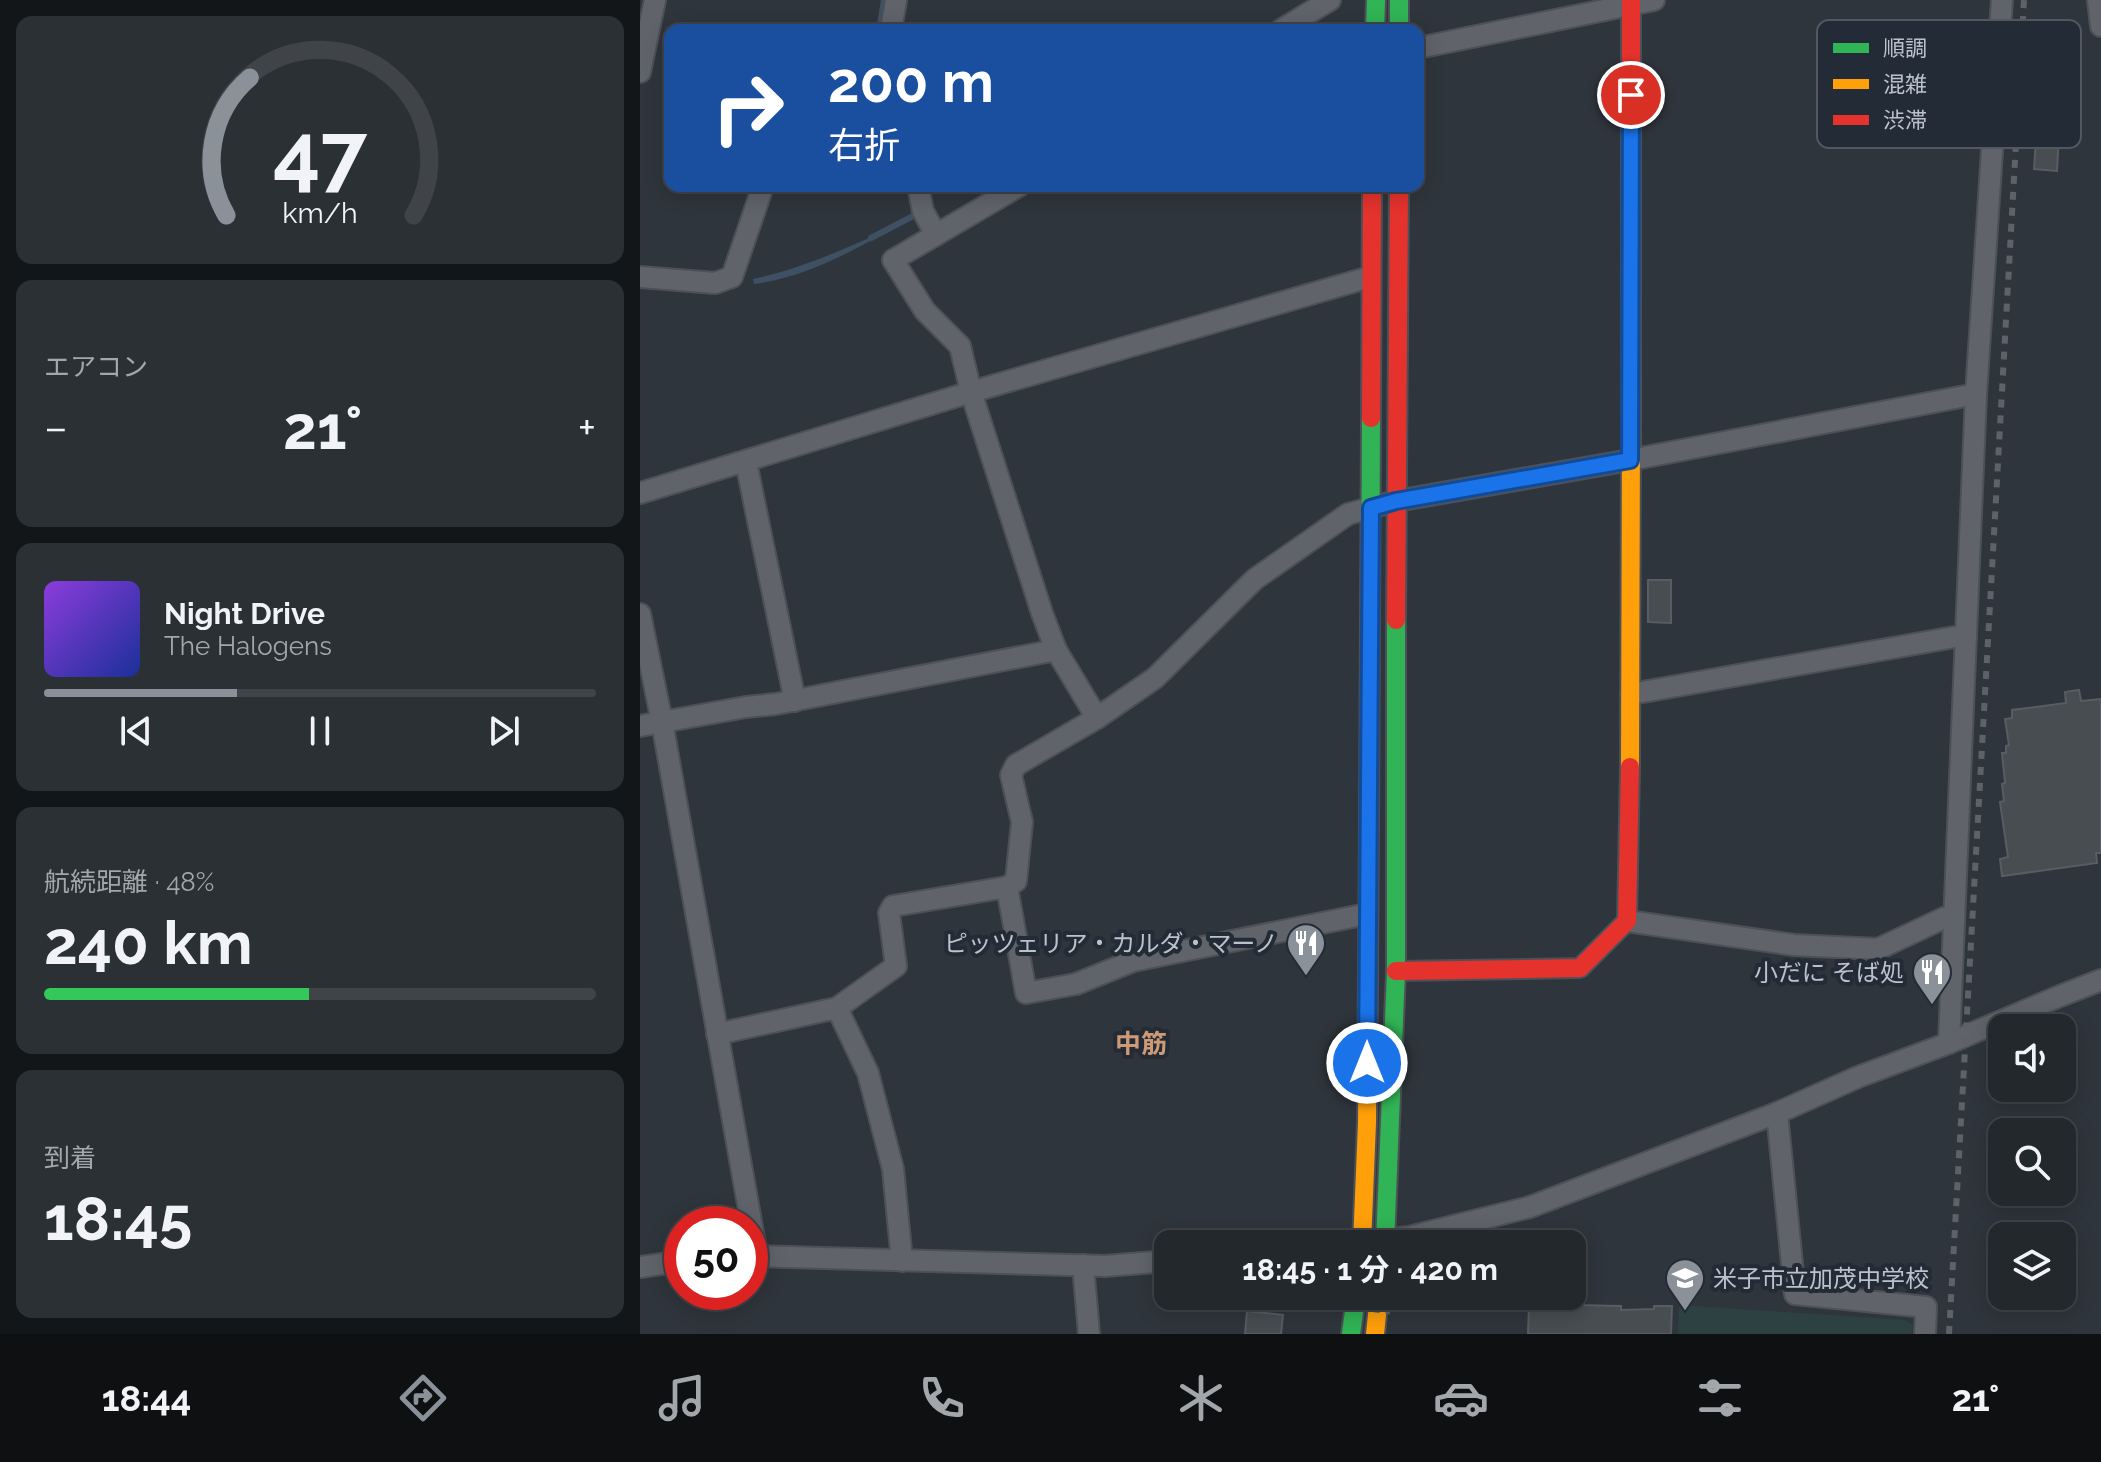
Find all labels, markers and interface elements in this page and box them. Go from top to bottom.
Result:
legend [1817,20,2081,148]
text: 順調 [1883,35,1927,61]
text: 200 m [828,49,994,115]
icon: right [696,56,800,160]
pin [1597,61,1665,129]
text: 混雑 [1883,71,1927,97]
icon: arrive [1609,73,1653,117]
text: 47 [273,103,367,200]
text: 渋滞 [1883,107,1927,133]
text: 右折 [828,124,900,166]
text: km/h [282,196,358,230]
text: エアコン [44,352,148,382]
text: 21° [283,393,362,463]
text: − [44,402,68,453]
text: + [578,402,596,453]
text: Night Drive [164,596,325,631]
text: The Halogens [164,631,332,661]
icon: previous [114,709,158,753]
icon: pause [298,709,342,753]
icon: next [482,709,526,753]
text: 航続距離 · 48% [44,867,214,897]
text: 240 km [44,908,253,978]
restaurant icon: ピッツェリア・カルダ・マーノ [1285,922,1327,977]
place label: ピッツェリア・カルダ・マーノ [943,929,1278,958]
restaurant icon: 小だに そば処 [1911,951,1953,1006]
place label: 小だに そば処 [1754,958,1904,987]
map controls [1988,1014,2076,1310]
button: sound [1988,1014,2076,1102]
position arrow [1325,1021,1409,1105]
district label: 中筋 [1115,1029,1167,1059]
button: search [1988,1118,2076,1206]
text: 到着 [44,1143,96,1173]
text: 18:45 [44,1184,192,1254]
speed limit sign: 50 [664,1206,768,1310]
button: layers [1988,1222,2076,1310]
text: 18:45 · 1 分 · 420 m [1242,1252,1498,1287]
school or university icon: 米子市立加茂中学校 [1664,1257,1706,1312]
place label: 米子市立加茂中学校 [1713,1264,1929,1293]
icon: directions [395,1370,451,1426]
icon: music [654,1370,710,1426]
icon: phone [914,1370,970,1426]
icon: climate [1173,1370,1229,1426]
icon: car [1433,1370,1489,1426]
icon: filters [1692,1370,1748,1426]
text: 18:44 [102,1377,191,1419]
text: 21° [1952,1377,1999,1419]

